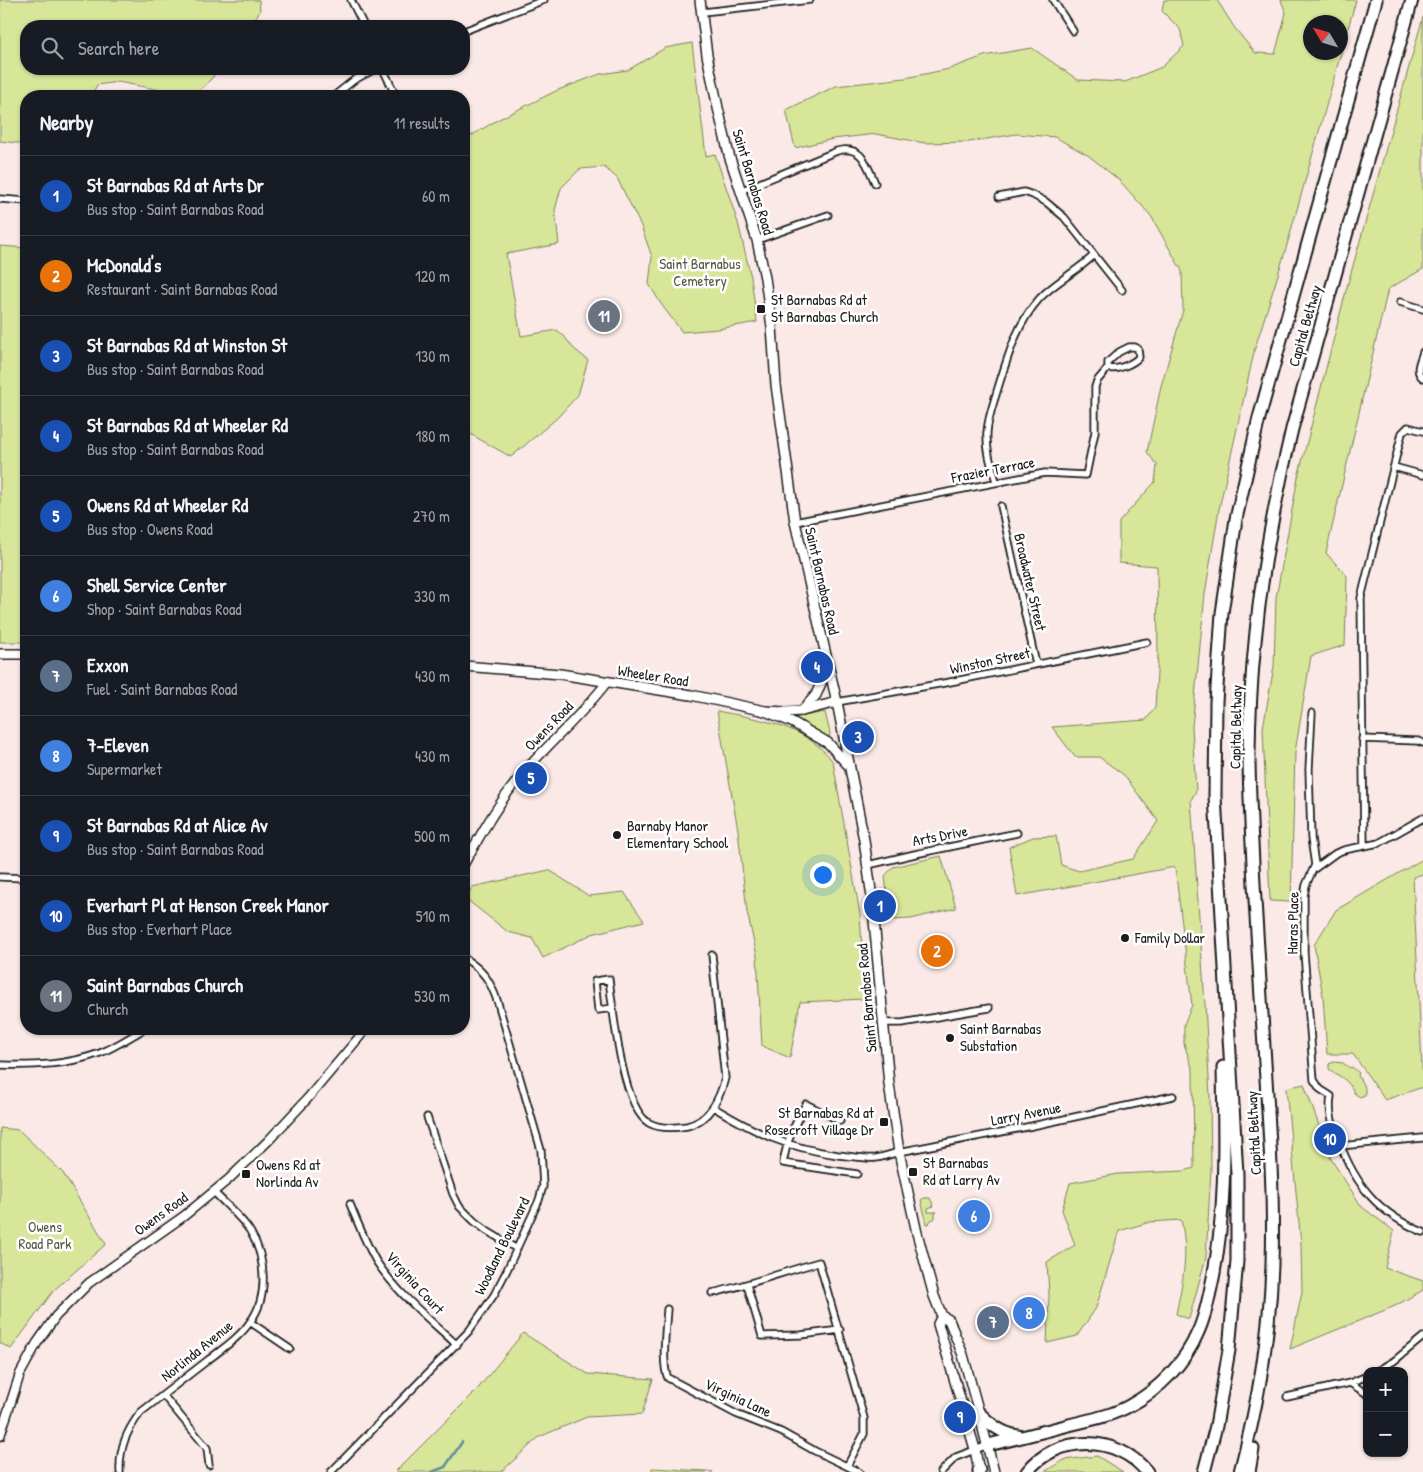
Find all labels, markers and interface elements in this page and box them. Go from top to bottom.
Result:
north arrow [1303,15,1348,60]
search box [20,20,470,75]
icon: search [38,34,66,62]
text: Search here [78,35,159,61]
text: Nearby [40,108,93,137]
text: 11 results [394,112,450,134]
street label: Saint Barnabas Road [727,127,780,237]
text: St Barnabas Rd at Arts Dr [87,172,264,198]
text: 1 [53,185,59,207]
text: 60 m [422,185,450,207]
text: Bus stop · Saint Barnabas Road [87,198,263,220]
text: McDonald's [87,252,161,278]
park label: Saint Barnabus Cemetery [659,253,741,291]
text: 2 [52,265,60,287]
text: 120 m [415,265,450,287]
text: Restaurant · Saint Barnabas Road [87,278,277,300]
street label: Capital Beltway [1283,282,1326,369]
place label: St Barnabas Rd at St Barnabas Church [771,289,878,327]
pin: 11 [588,297,620,335]
marker: St Barnabas Rd at St Barnabas Church [755,303,767,315]
text: St Barnabas Rd at Winston St [87,332,287,358]
text: 3 [52,345,60,367]
text: 130 m [415,345,450,367]
text: Bus stop · Saint Barnabas Road [87,358,263,380]
text: St Barnabas Rd at Wheeler Rd [87,412,288,438]
text: 4 [53,425,59,447]
text: 180 m [416,425,450,447]
text: Bus stop · Saint Barnabas Road [87,438,263,460]
street label: Frazier Terrace [948,451,1036,488]
text: Owens Rd at Wheeler Rd [87,492,248,518]
text: 5 [53,505,59,527]
text: 270 m [413,505,450,527]
text: Bus stop · Owens Road [87,518,213,540]
street label: Saint Barnabas Road [800,525,845,637]
street label: Broadwater Street [1009,531,1052,633]
text: Shell Service Center [87,572,227,598]
text: 6 [53,585,59,607]
text: 330 m [414,585,450,607]
text: Shop · Saint Barnabas Road [87,598,242,620]
street label: Winston Street [948,642,1033,679]
pin: 4 [801,648,833,686]
text: Exxon [87,652,129,678]
street label: Wheeler Road [616,660,690,691]
text: 7 [52,665,60,687]
text: 430 m [415,665,450,687]
text: Fuel · Saint Barnabas Road [87,678,237,700]
street label: Capital Beltway [1224,685,1247,769]
street label: Owens Road [520,696,578,755]
pin: 3 [842,718,874,756]
text: 7-Eleven [87,732,149,758]
text: 8 [53,745,59,767]
text: 430 m [415,745,450,767]
text: Supermarket [87,758,162,780]
pin: 5 [515,759,547,797]
text: St Barnabas Rd at Alice Av [87,812,268,838]
place label: Barnaby Manor Elementary School [627,815,728,853]
street label: Arts Drive [911,820,969,851]
text: 9 [53,825,59,847]
text: 500 m [414,825,450,847]
marker: Barnaby Manor Elementary School [611,829,623,841]
text: Bus stop · Saint Barnabas Road [87,838,263,860]
your location [810,862,836,888]
pin: 1 [864,887,896,925]
street label: Haras Place [1281,891,1304,954]
text: Everhart Pl at Henson Creek Manor [87,892,329,918]
text: 10 [50,905,62,927]
text: 510 m [416,905,450,927]
text: Bus stop · Everhart Place [87,918,232,940]
place label: Family Dollar [1134,927,1205,948]
pin: 2 [921,932,953,970]
marker: Family Dollar [1119,932,1131,944]
street label: Saint Barnabas Road [851,943,882,1053]
text: Saint Barnabas Church [87,972,243,998]
text: 11 [50,985,62,1007]
text: 530 m [414,985,450,1007]
text: Church [87,998,128,1020]
place label: Saint Barnabas Substation [960,1018,1041,1056]
marker: Saint Barnabas Substation [944,1032,956,1044]
street label: Capital Beltway [1241,1090,1266,1176]
street label: Larry Avenue [989,1096,1063,1131]
place label: St Barnabas Rd at Rosecroft Village Dr [765,1102,875,1140]
marker: St Barnabas Rd at Rosecroft Village Dr [878,1116,890,1128]
pin: 10 [1314,1120,1346,1158]
place label: St Barnabas Rd at Larry Av [923,1152,1000,1190]
place label: Owens Rd at Norlinda Av [256,1154,321,1192]
marker: St Barnabas Rd at Larry Av [907,1166,919,1178]
marker: Owens Rd at Norlinda Av [240,1168,252,1180]
street label: Owens Road [130,1187,192,1240]
street label: Woodland Boulevard [469,1193,534,1298]
pin: 6 [958,1197,990,1235]
park label: Owens Road Park [18,1216,72,1254]
street label: Virginia Court [381,1247,450,1319]
pin: 8 [1013,1294,1045,1332]
pin: 7 [977,1303,1009,1341]
street label: Norlinda Avenue [156,1315,237,1386]
map controls [1363,1367,1408,1457]
button: + [1363,1367,1408,1412]
street label: Virginia Lane [701,1373,775,1422]
pin: 9 [944,1398,976,1436]
button: − [1363,1412,1408,1457]

